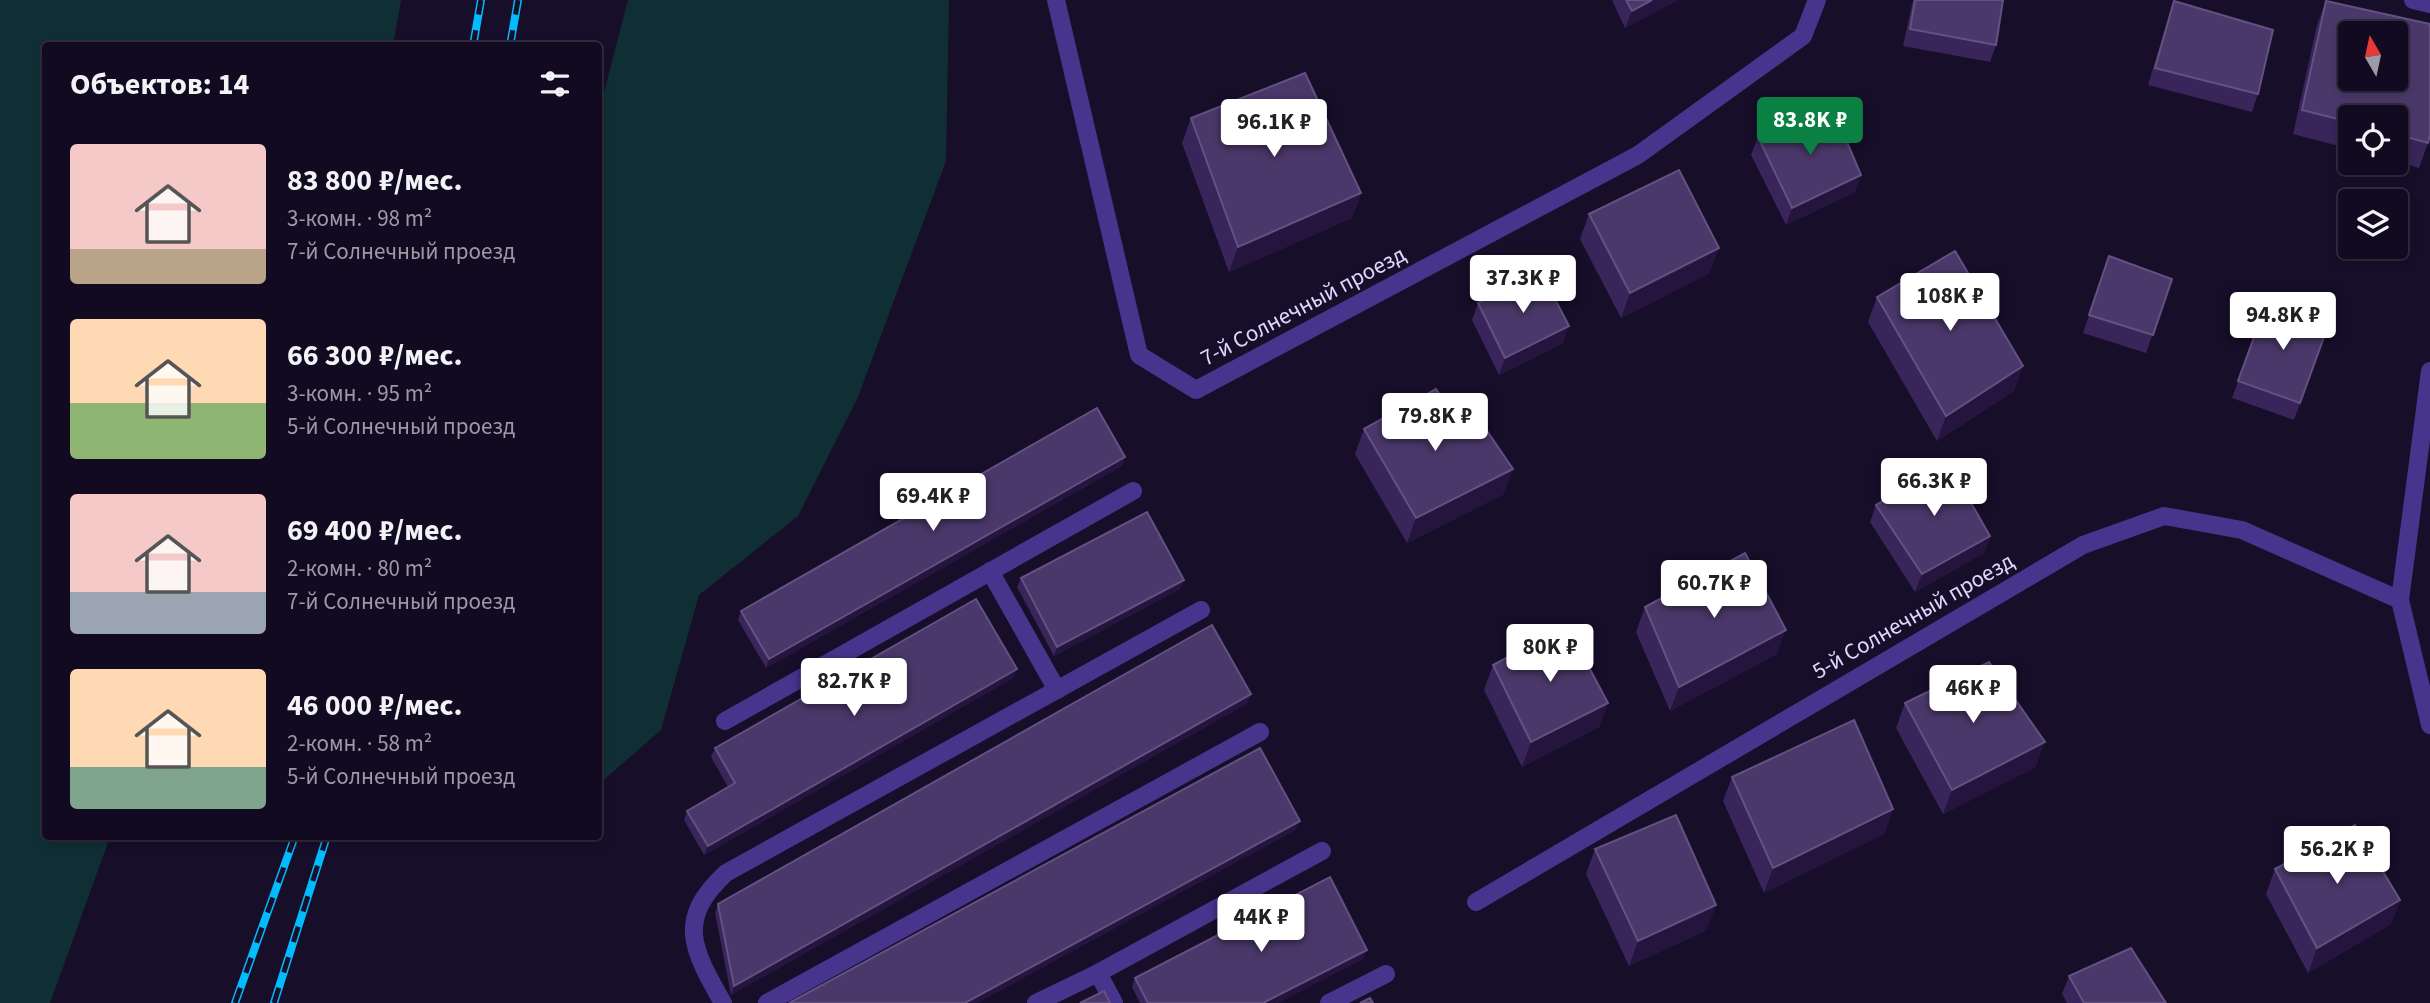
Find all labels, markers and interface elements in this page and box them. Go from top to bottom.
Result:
north arrow [2338,21,2408,91]
map controls [2338,21,2408,259]
text: Объектов: 14 [70,63,249,106]
icon: filters [536,65,574,103]
pin: 83.8K ₽ [1745,97,1875,157]
pin: 96.1K ₽ [1209,100,1339,159]
text: 83.8K ₽ [1773,103,1847,136]
text: 96.1K ₽ [1237,105,1311,138]
button: locate [2338,105,2408,175]
text: 83 800 ₽/мес. [287,159,463,202]
icon: home [126,172,210,256]
button: layers [2338,189,2408,259]
text: 3-комн. · 98 m² [287,202,432,235]
text: 7-й Солнечный проезд [287,235,515,268]
street label: 7-й Солнечный проезд [1194,238,1412,374]
pin: 37.3K ₽ [1458,256,1588,315]
text: 37.3K ₽ [1486,261,1560,294]
pin: 108K ₽ [1893,274,2007,333]
text: 108K ₽ [1916,279,1984,312]
pin: 94.8K ₽ [2218,292,2348,352]
text: 94.8K ₽ [2246,298,2320,331]
text: 66 300 ₽/мес. [287,334,463,377]
icon: home [126,347,210,431]
text: 3-комн. · 95 m² [287,377,432,410]
pin: 79.8K ₽ [1370,393,1500,453]
text: 79.8K ₽ [1398,399,1472,432]
text: 5-й Солнечный проезд [287,410,515,443]
pin: 66.3K ₽ [1869,458,1999,518]
text: 66.3K ₽ [1897,464,1971,497]
pin: 69.4K ₽ [868,474,998,533]
text: 69.4K ₽ [896,479,970,512]
text: 69 400 ₽/мес. [287,509,463,552]
icon: home [126,522,210,606]
street label: 5-й Солнечный проезд [1806,545,2020,687]
text: 2-комн. · 80 m² [287,552,432,585]
pin: 60.7K ₽ [1649,560,1779,620]
text: 60.7K ₽ [1677,566,1751,599]
text: 7-й Солнечный проезд [287,585,515,618]
pin: 80K ₽ [1501,624,1599,684]
text: 80K ₽ [1522,630,1578,663]
pin: 82.7K ₽ [789,658,919,718]
text: 82.7K ₽ [817,664,891,697]
pin: 46K ₽ [1924,666,2022,725]
text: 46K ₽ [1945,671,2001,704]
text: 46 000 ₽/мес. [287,684,463,727]
icon: home [126,697,210,781]
text: 2-комн. · 58 m² [287,727,432,760]
text: 5-й Солнечный проезд [287,760,515,793]
pin: 56.2K ₽ [2272,826,2402,886]
text: 56.2K ₽ [2300,832,2374,865]
pin: 44K ₽ [1212,894,1310,954]
text: 44K ₽ [1233,900,1289,933]

